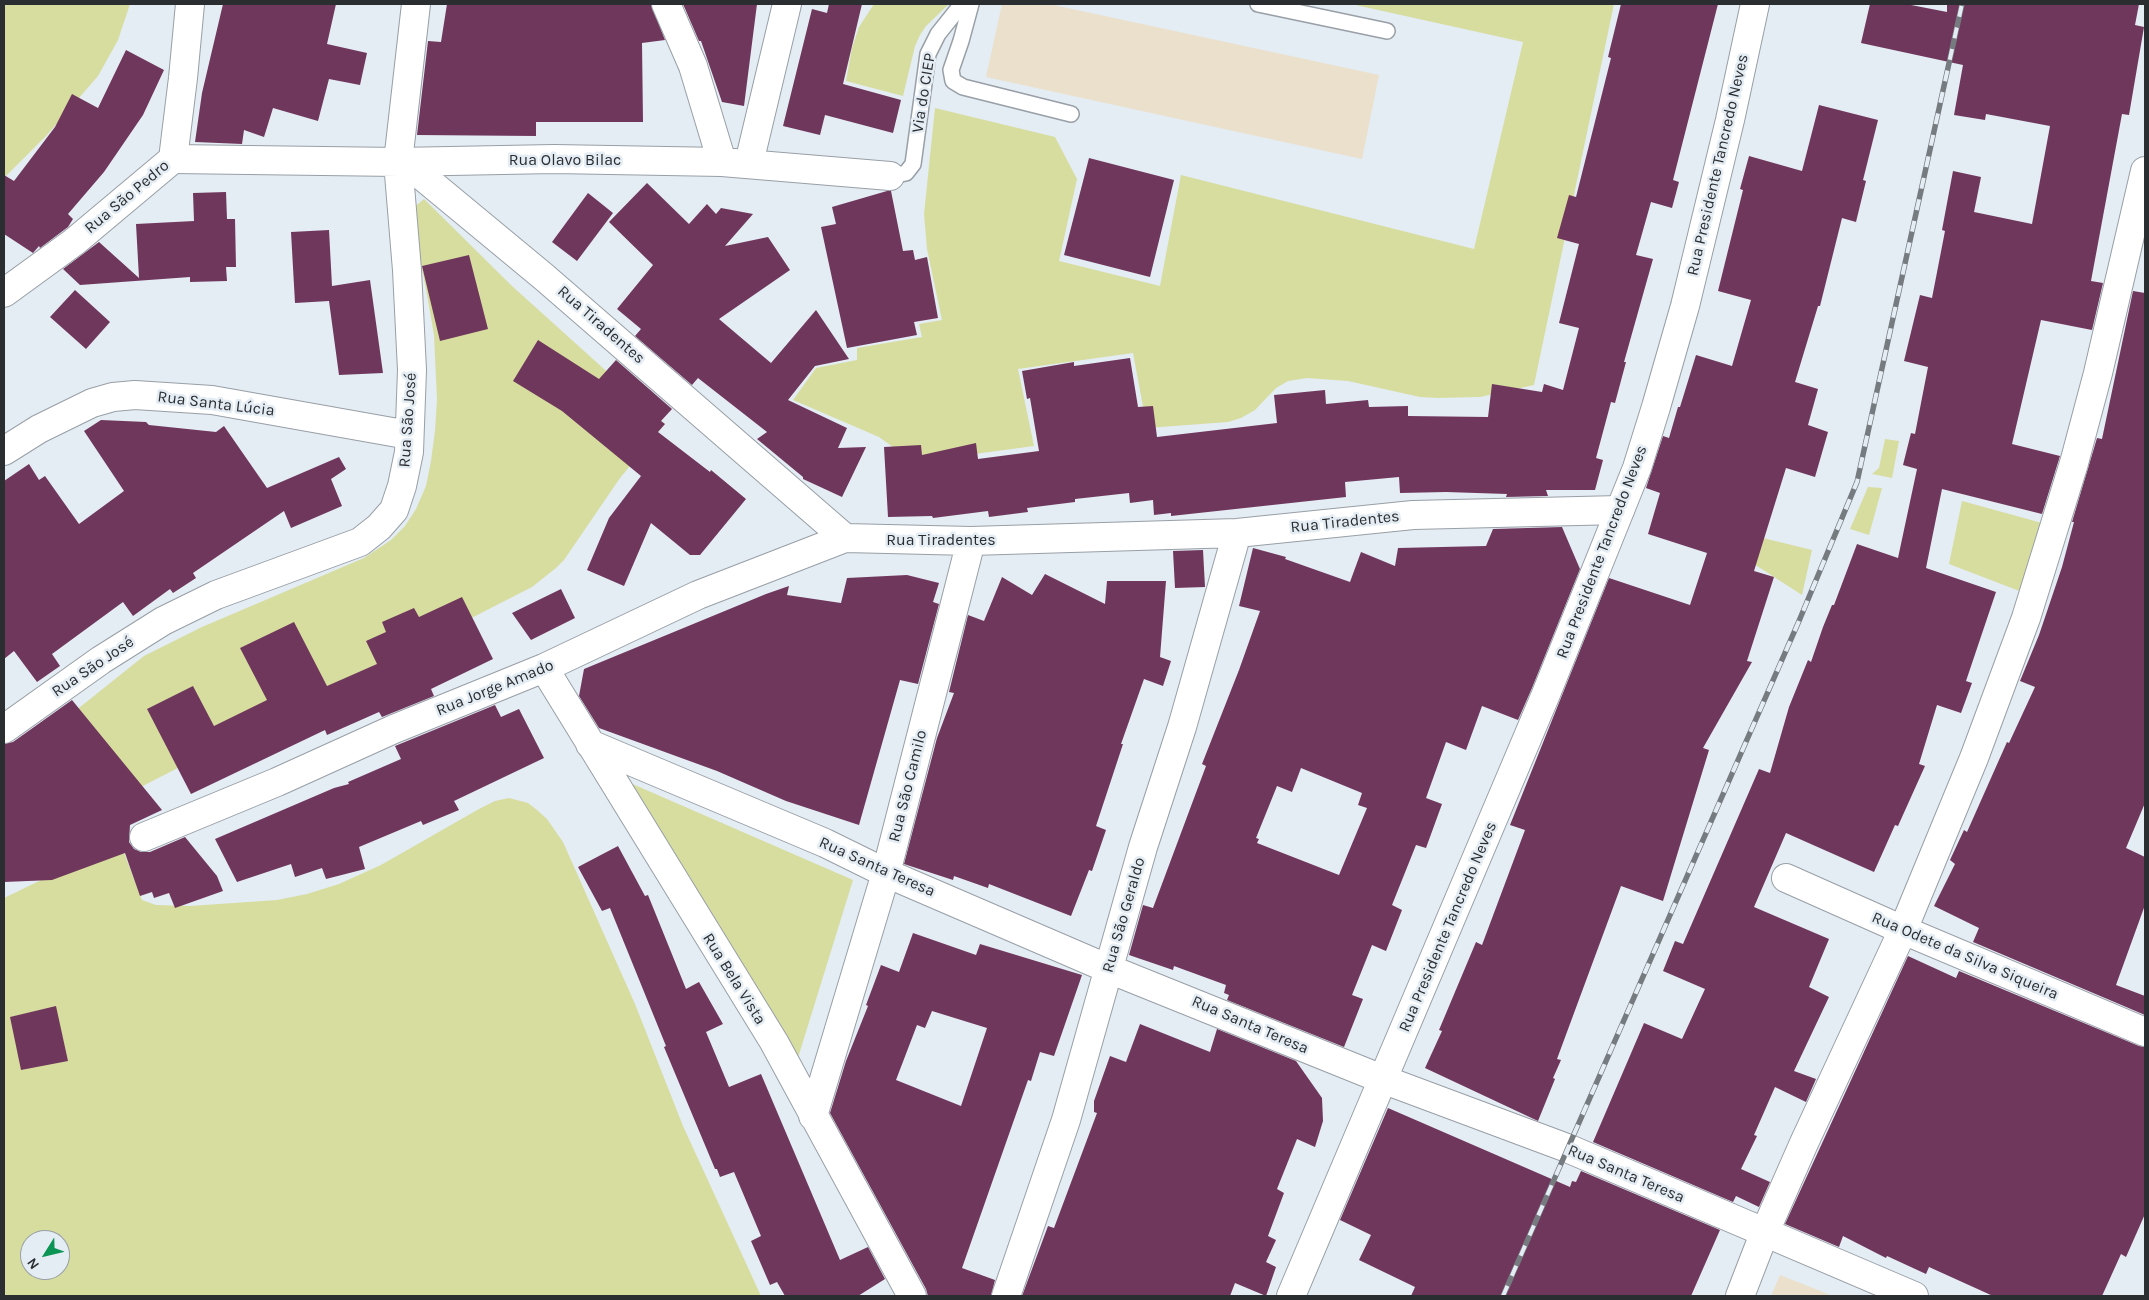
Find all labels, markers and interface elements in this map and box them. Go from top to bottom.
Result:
street label: Via do CIEP [908,52,940,134]
street label: Rua Presidente Tancredo Neves [1683,52,1753,278]
street label: Rua Olavo Bilac [509,150,621,170]
street label: Rua São Pedro [81,156,173,238]
street label: Rua Tiradentes [553,282,649,368]
street label: Rua São José [395,372,421,468]
street label: Rua Santa Lúcia [156,387,276,421]
street label: Rua Presidente Tancredo Neves [1552,443,1652,661]
street label: Rua Tiradentes [1290,507,1400,537]
street label: Rua Tiradentes [886,530,996,550]
street label: Rua São José [48,632,138,702]
street label: Rua Jorge Amado [433,656,557,720]
street label: Rua São Camilo [885,728,931,844]
street label: Rua Presidente Tancredo Neves [1395,819,1501,1035]
street label: Rua Santa Teresa [816,833,938,901]
street label: Rua São Geraldo [1098,855,1150,975]
street label: Rua Odete da Silva Siqueira [1869,908,2061,1004]
street label: Rua Bela Vista [698,930,770,1028]
street label: Rua Santa Teresa [1189,992,1311,1058]
street label: Rua Santa Teresa [1565,1141,1687,1207]
north arrow [20,1230,70,1280]
text: N [23,1254,43,1273]

